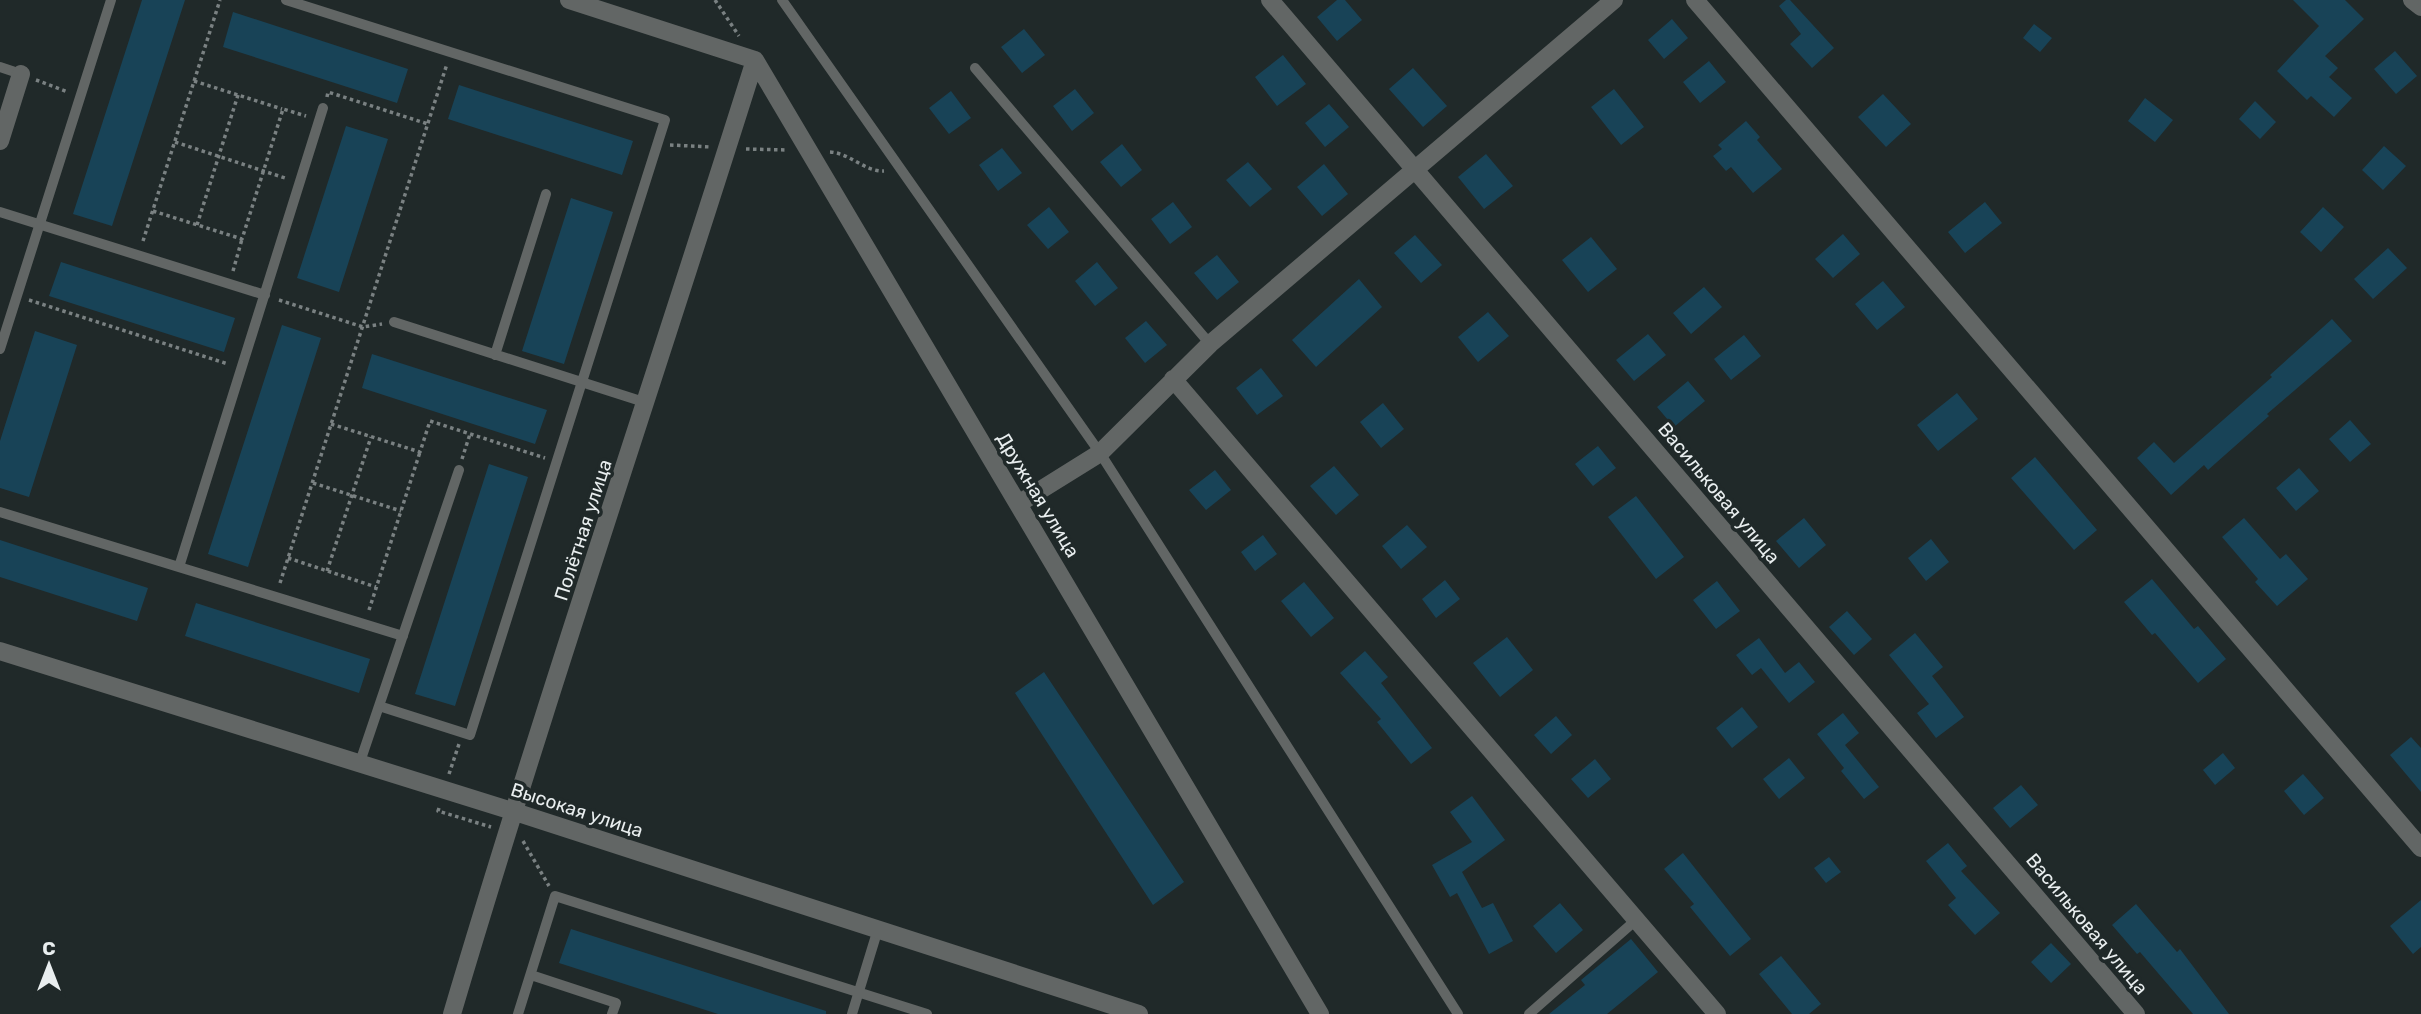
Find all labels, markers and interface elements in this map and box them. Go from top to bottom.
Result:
street label: Васильковая улица [1653,418,1785,568]
street label: Дружная улица [992,428,1084,562]
street label: Полётная улица [549,456,617,604]
street label: Высокая улица [508,778,646,842]
street label: Васильковая улица [2021,849,2153,999]
north arrow [14,930,84,1000]
text: С [42,937,56,960]

